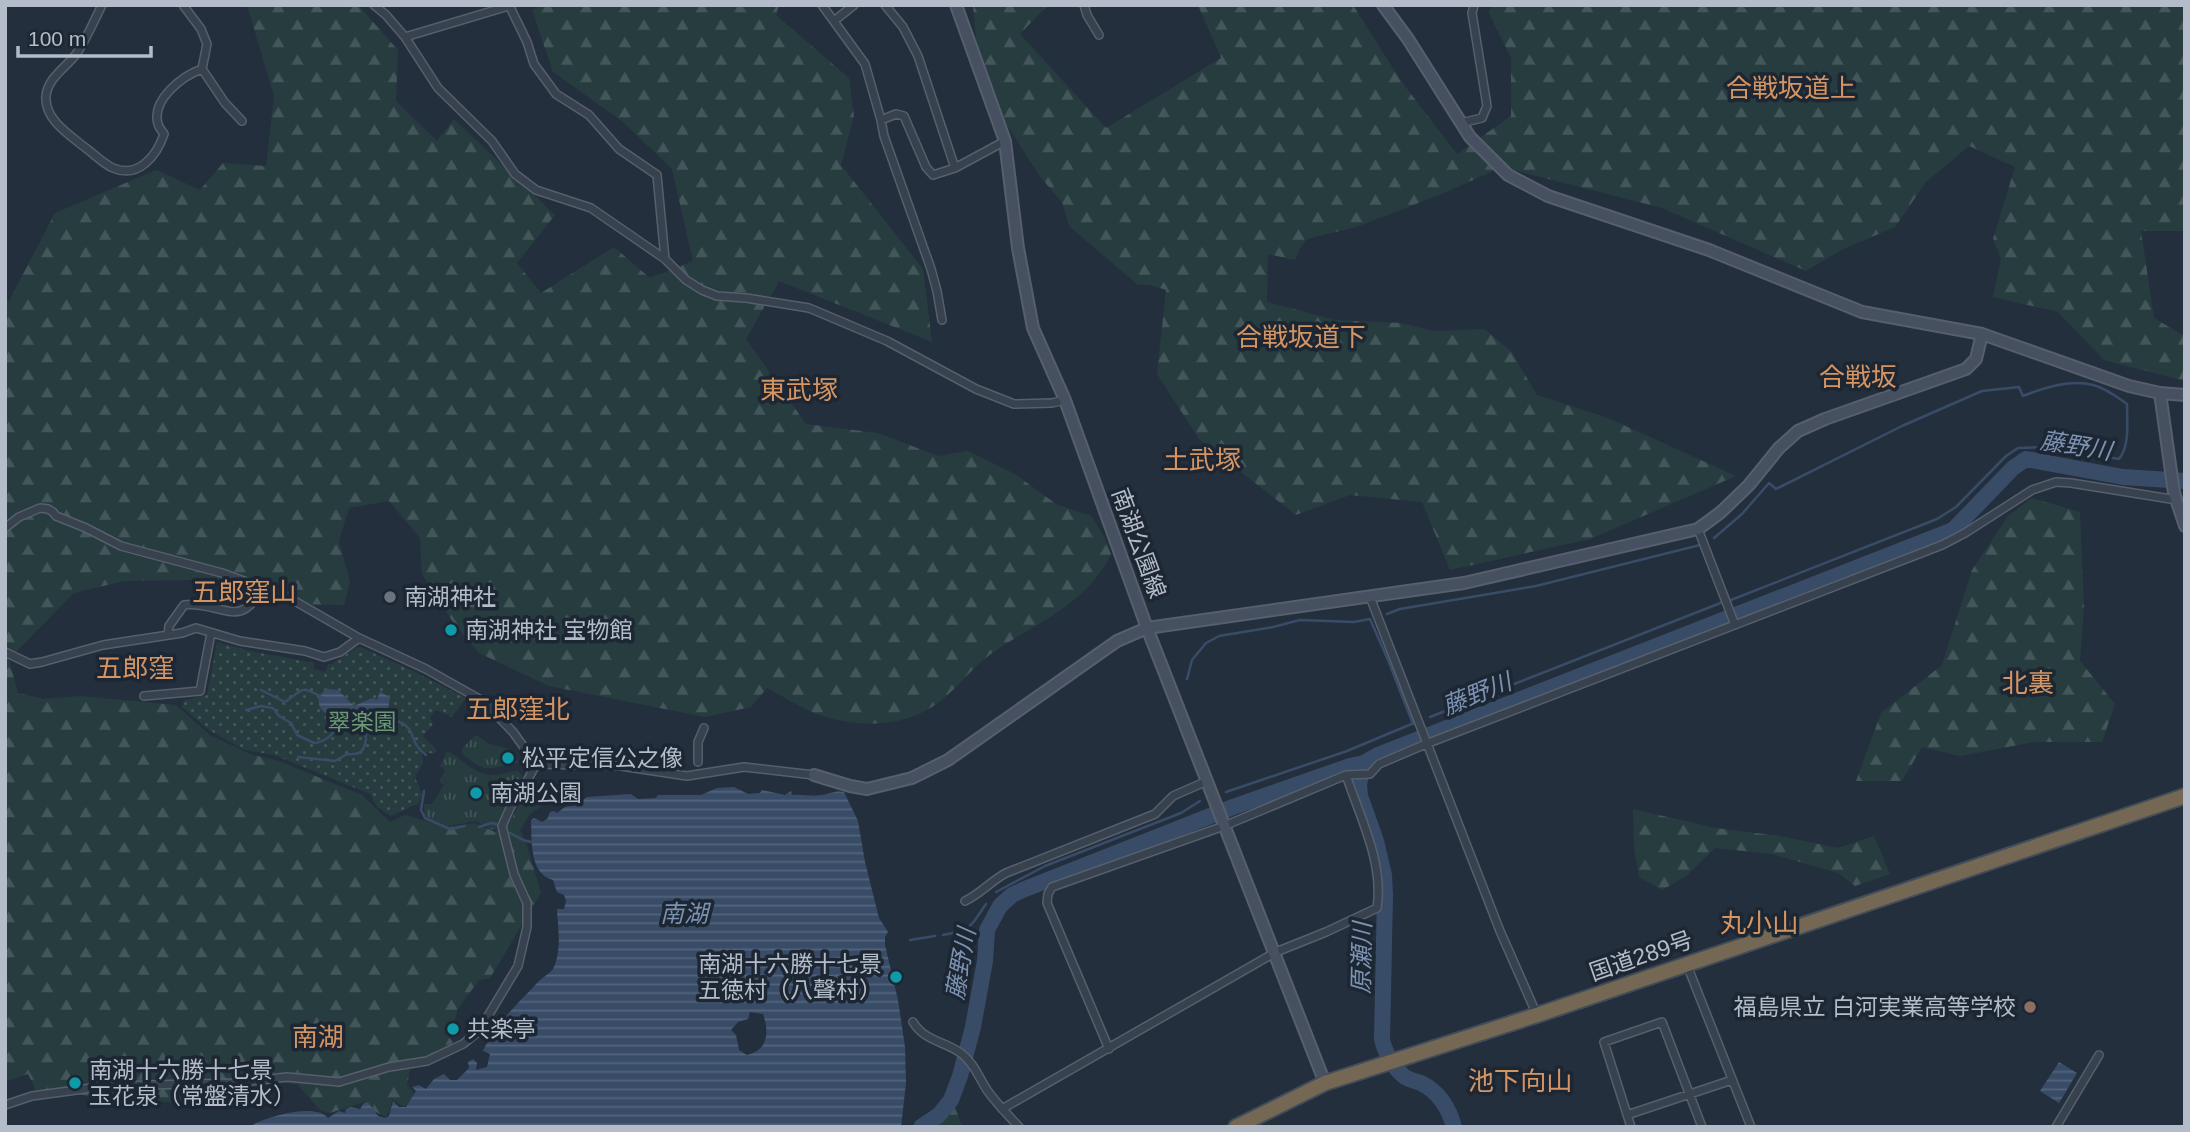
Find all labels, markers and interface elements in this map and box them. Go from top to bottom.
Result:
scale bar [18,14,150,58]
text: 100 m [28,27,86,50]
district label: 合戦坂道上 [1726,73,1856,103]
district label: 合戦坂道下 [1236,322,1366,352]
district label: 合戦坂 [1819,362,1897,392]
district label: 東武塚 [760,375,838,405]
water label: 藤野川 [2038,427,2117,465]
district label: 土武塚 [1163,445,1241,475]
street label: 南湖公園線 [1107,485,1171,601]
district label: 五郎窪山 [192,577,296,607]
place label: 南湖神社 [404,584,496,610]
marker: 南湖神社 [382,589,398,605]
place label: 南湖神社 宝物館 [465,617,632,643]
marker: 南湖神社 宝物館 [443,622,459,638]
district label: 五郎窪 [96,653,174,683]
water label: 藤野川 [1438,666,1518,720]
district label: 北裏 [2002,668,2054,698]
district label: 五郎窪北 [466,694,570,724]
park label: 翠楽園 [328,709,397,735]
place label: 松平定信公之像 [522,745,683,771]
marker: 松平定信公之像 [500,750,516,766]
place label: 南湖公園 [490,780,582,806]
marker: 南湖公園 [468,785,484,801]
water label: 南湖 [660,900,712,927]
district label: 丸小山 [1720,908,1798,938]
water label: 原瀬川 [1347,919,1376,994]
water label: 藤野川 [941,923,981,1002]
street label: 国道289号 [1586,926,1696,986]
place label: 南湖十六勝十七景 五徳村（八聲村） [698,951,882,1003]
marker: 南湖十六勝十七景 五徳村（八聲村） [888,969,904,985]
place label: 福島県立 白河実業高等学校 [1734,994,2016,1020]
marker: 福島県立 白河実業高等学校 [2022,999,2038,1015]
place label: 共楽亭 [467,1016,536,1042]
marker: 共楽亭 [445,1021,461,1037]
district label: 南湖 [292,1022,344,1052]
place label: 南湖十六勝十七景 玉花泉（常盤清水） [89,1057,296,1109]
district label: 池下向山 [1468,1066,1572,1096]
marker: 南湖十六勝十七景 玉花泉（常盤清水） [67,1075,83,1091]

